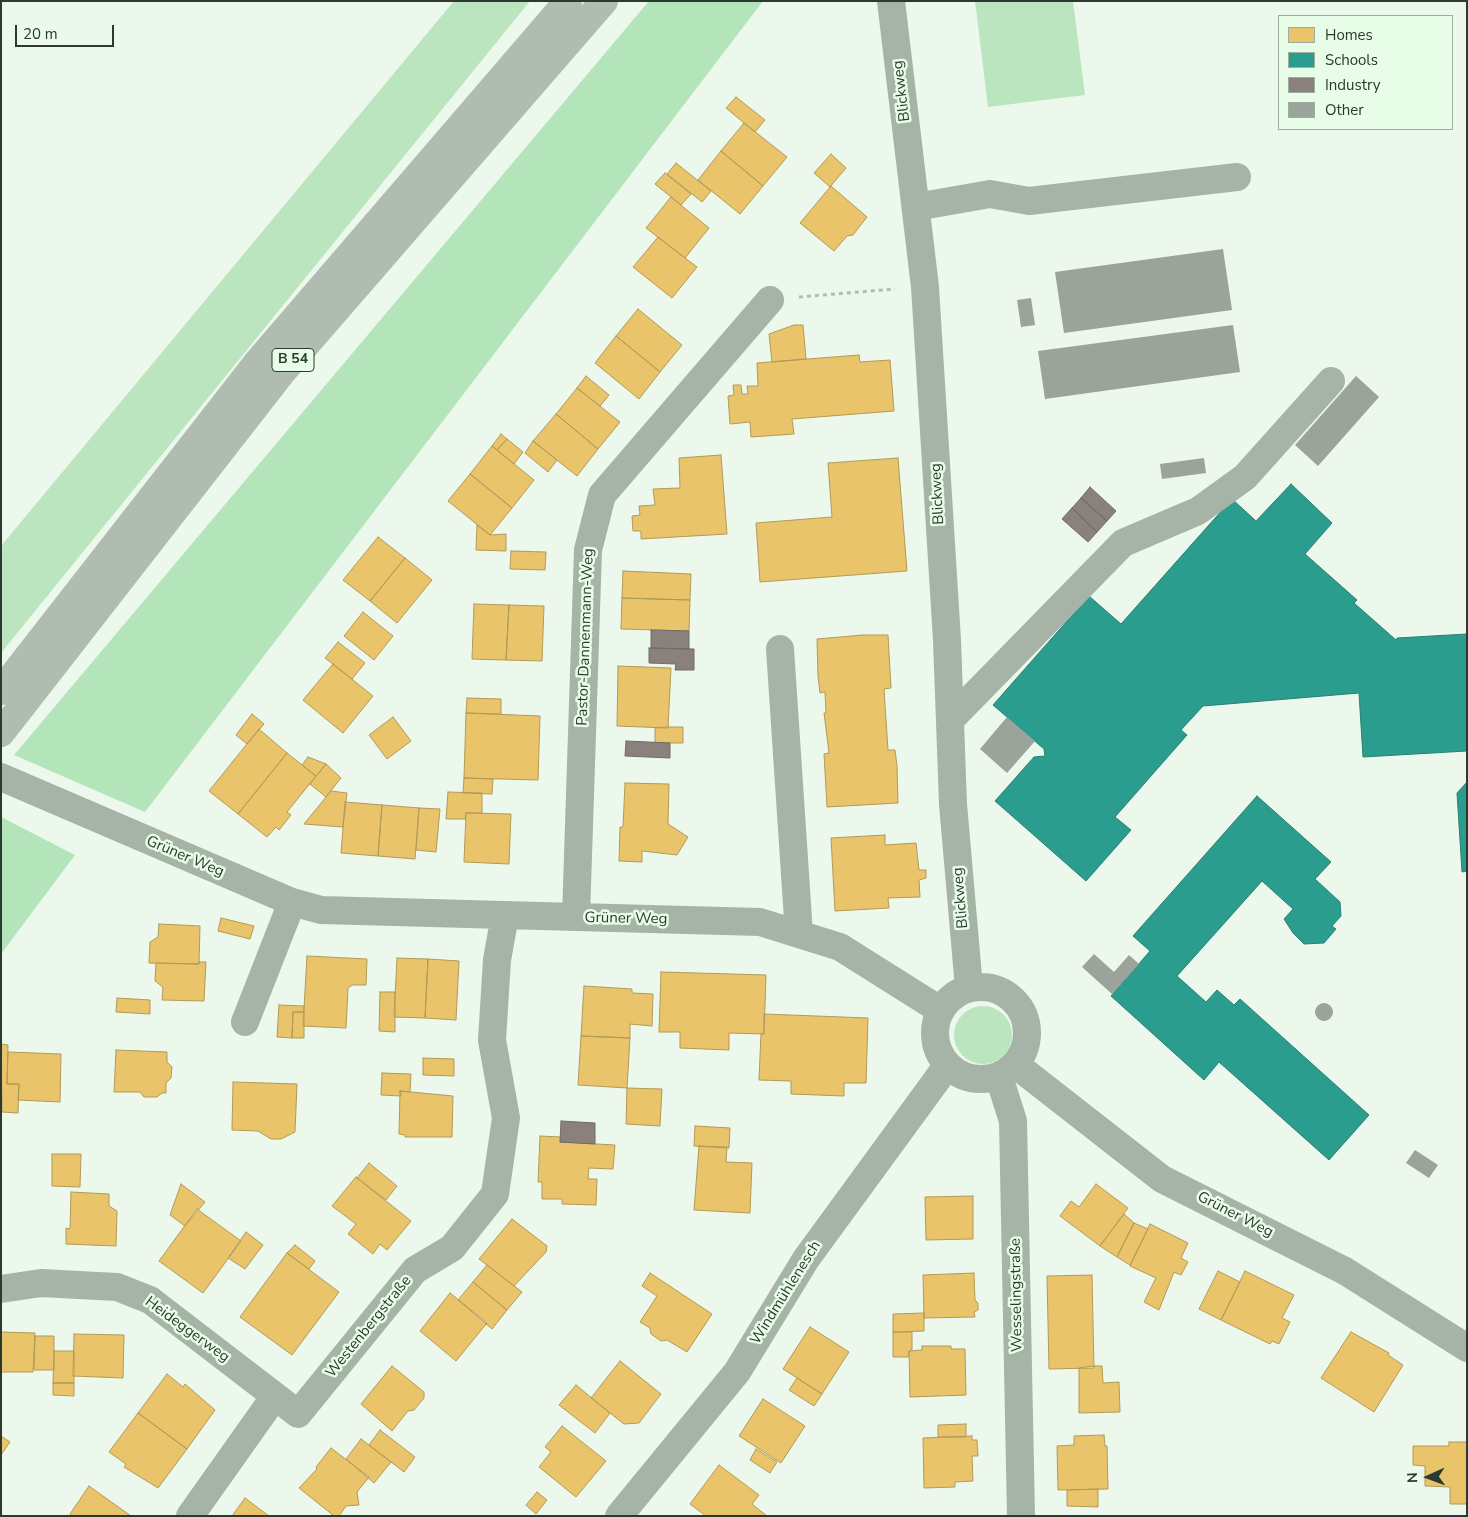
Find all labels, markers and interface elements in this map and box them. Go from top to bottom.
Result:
scale bar [18,15,116,47]
legend [1278,15,1453,130]
text: 20 m [23,24,58,44]
text: Homes [1325,25,1373,45]
text: Schools [1325,50,1378,70]
street label: Blickweg [889,59,915,123]
text: Industry [1325,75,1380,95]
text: Other [1325,100,1364,120]
road number: B 54 [272,348,314,372]
street label: Blickweg [927,463,949,525]
street label: Pastor-Dannenmann-Weg [574,548,598,726]
street label: Grüner Weg [143,833,227,881]
street label: Blickweg [949,867,973,929]
street label: Grüner Weg [584,909,668,929]
street label: Grüner Weg [1194,1188,1276,1242]
street label: Windmühlenesch [747,1238,825,1348]
street label: Wesselingstraße [1007,1238,1027,1352]
street label: Westenbergstraße [322,1272,416,1382]
street label: Heideggerweg [141,1293,233,1367]
north arrow [1403,1452,1453,1502]
text: N [1403,1472,1422,1483]

